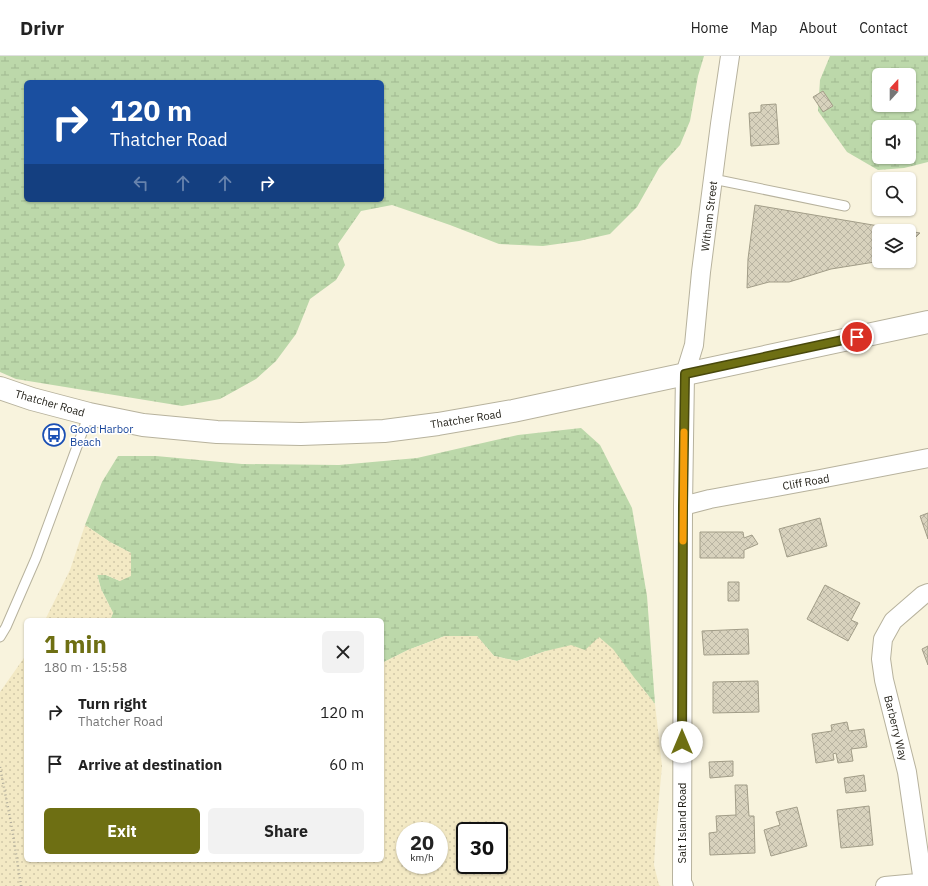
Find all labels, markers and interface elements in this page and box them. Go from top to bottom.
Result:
text: Drivr [20,16,64,40]
text: Home [691,19,728,37]
text: Map [750,19,777,37]
text: About [799,19,837,37]
text: Contact [859,19,908,37]
north arrow [872,68,916,112]
map controls [872,68,916,268]
text: 120 m [110,92,192,129]
icon: right [44,96,96,148]
button: sound [872,120,916,164]
text: Thatcher Road [110,128,228,151]
icon: left [130,172,152,194]
icon: ahead [172,172,194,194]
icon: ahead [214,172,236,194]
icon: right [256,172,278,194]
button: search [872,172,916,216]
street label: Witham Street [698,180,720,252]
button: layers [872,224,916,268]
pin [840,320,874,354]
icon: arrive [846,326,868,348]
street label: Thatcher Road [13,386,87,420]
street label: Thatcher Road [429,406,503,432]
bus stop icon: Good Harbor Beach [41,422,67,448]
place label: Good Harbor Beach [70,422,133,449]
street label: Cliff Road [781,471,831,493]
text: 1 min [44,628,107,660]
button: close [322,631,364,673]
text: 180 m · 15:58 [44,659,127,676]
text: Turn right [78,694,147,713]
street label: Barberry Way [881,694,911,763]
icon: right [44,701,66,723]
text: 120 m [320,703,364,722]
text: Thatcher Road [78,713,163,730]
position arrow [661,721,703,763]
icon: arrive [44,753,66,775]
text: Arrive at destination [78,755,222,774]
text: 60 m [329,755,364,774]
street label: Salt Island Road [675,783,689,863]
button: Exit [44,808,200,854]
button: Share [208,808,364,854]
speed limit sign: 30 [456,822,508,874]
text: 20 [410,829,434,856]
text: km/h [410,851,434,864]

